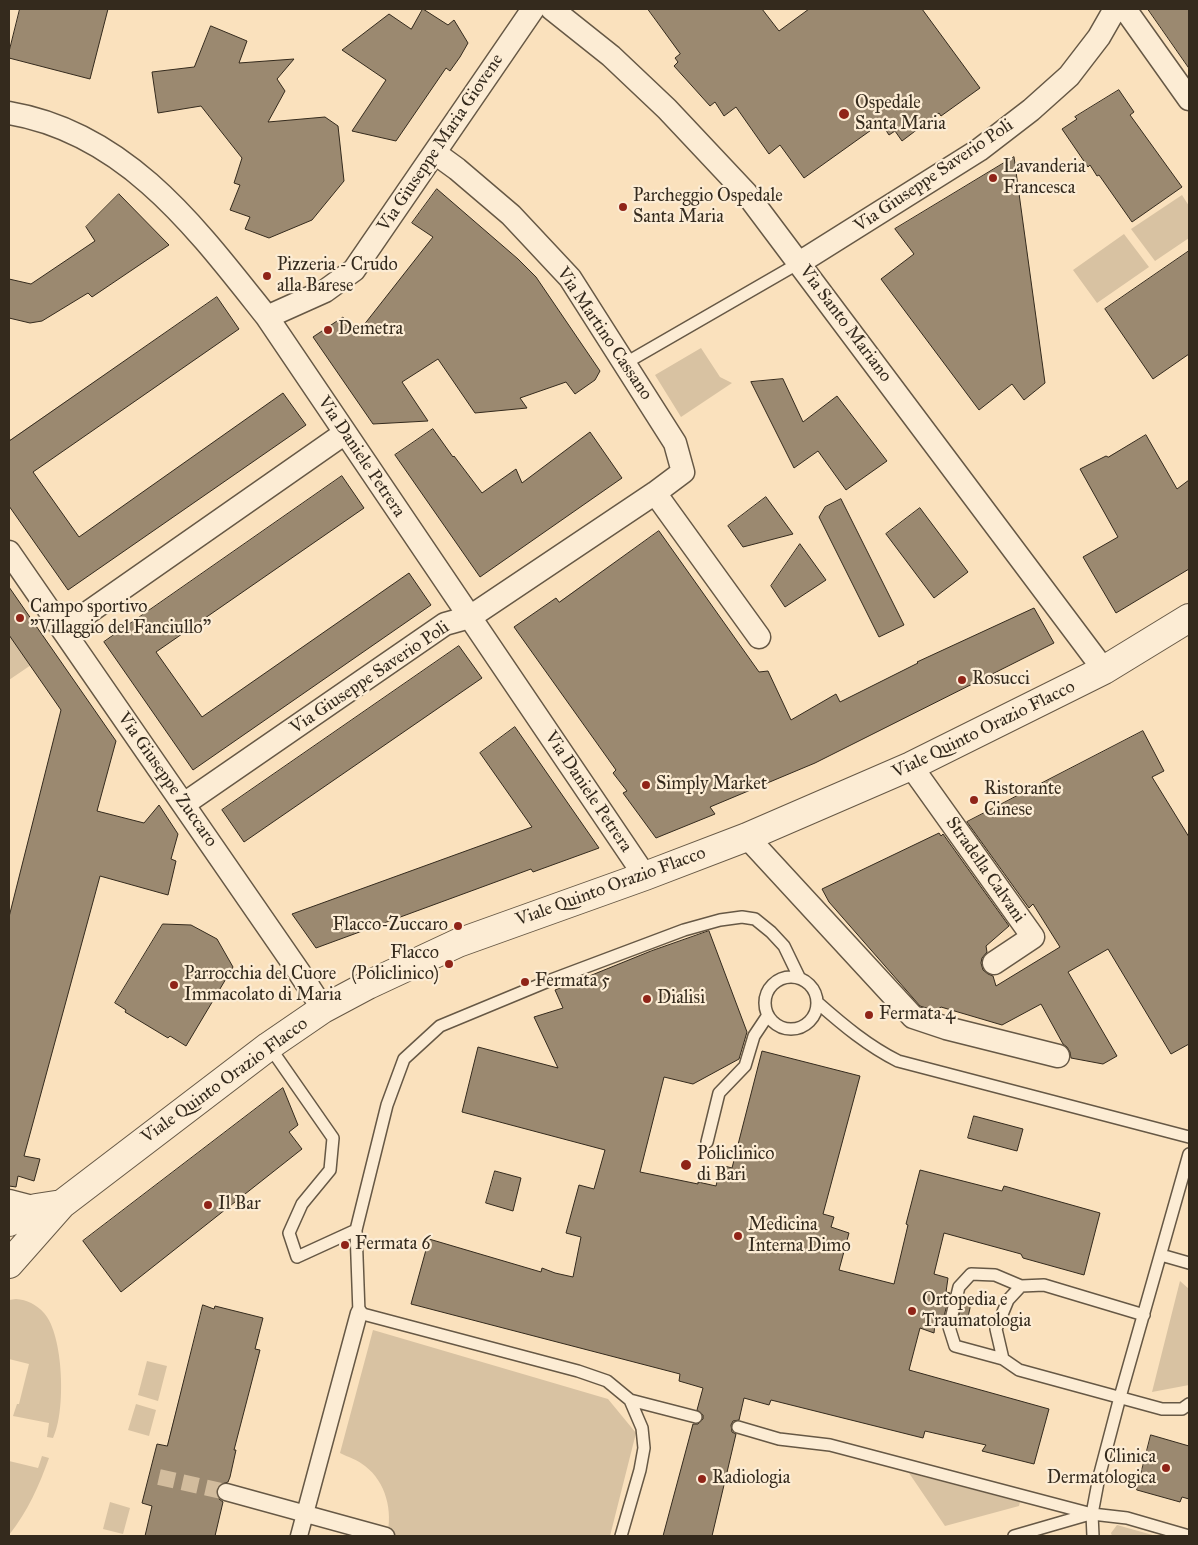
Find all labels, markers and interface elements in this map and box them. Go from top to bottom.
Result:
street label: Via Giuseppe Maria Giovene [373,50,509,236]
place label: Ospedale Santa Maria [855,93,946,136]
marker: Ospedale Santa Maria [837,107,851,121]
street label: Via Giuseppe Saverio Poli [850,115,1018,237]
place label: Lavanderia Francesca [1003,157,1086,200]
marker: Lavanderia Francesca [987,172,999,184]
place label: Parcheggio Ospedale Santa Maria [633,186,783,228]
marker: Parcheggio Ospedale Santa Maria [617,201,629,213]
place label: Pizzeria - Crudo alla Barese [277,255,398,298]
street label: Via Santo Mariano [794,261,896,387]
street label: Via Martino Cassano [552,263,656,405]
marker: Pizzeria - Crudo alla Barese [261,270,273,282]
place label: Demetra [338,319,403,341]
marker: Demetra [322,324,334,336]
street label: Via Daniele Petrera [313,392,409,522]
place label: Campo sportivo "Villaggio del Fanciullo" [30,597,211,640]
marker: Campo sportivo "Villaggio del Fanciullo" [14,612,26,624]
street label: Via Giuseppe Saverio Poli [286,617,454,739]
place label: Rosucci [972,669,1030,691]
marker: Rosucci [956,674,968,686]
street label: Viale Quinto Orazio Flacco [889,676,1079,784]
street label: Via Giuseppe Zuccaro [112,709,222,851]
street label: Via Daniele Petrera [540,727,636,857]
place label: Simply Market [656,774,767,796]
marker: Simply Market [640,779,652,791]
place label: Ristorante Cinese [984,779,1062,822]
marker: Ristorante Cinese [968,794,980,806]
street label: Stradella Calvani [941,813,1029,927]
street label: Viale Quinto Orazio Flacco [513,843,709,931]
place label: Flacco-Zuccaro [332,915,448,937]
marker: Flacco-Zuccaro [452,920,464,932]
place label: Flacco (Policlinico) [351,943,439,986]
marker: Flacco (Policlinico) [443,958,455,970]
place label: Parrocchia del Cuore Immacolato di Maria [184,964,342,1006]
place label: Fermata 5 [535,971,610,993]
marker: Fermata 5 [519,976,531,988]
marker: Parrocchia del Cuore Immacolato di Maria [168,979,180,991]
place label: Dialisi [657,988,705,1010]
marker: Dialisi [641,993,653,1005]
place label: Fermata 4 [879,1004,955,1026]
marker: Fermata 4 [863,1009,875,1021]
street label: Viale Quinto Orazio Flacco [138,1013,312,1149]
place label: Policlinico di Bari [697,1144,775,1186]
marker: Policlinico di Bari [679,1158,693,1172]
place label: Il Bar [218,1194,261,1216]
marker: Il Bar [202,1199,214,1211]
place label: Medicina Interna Dimo [748,1215,851,1258]
marker: Medicina Interna Dimo [732,1230,744,1242]
place label: Fermata 6 [355,1234,430,1256]
marker: Fermata 6 [339,1239,351,1251]
place label: Ortopedia e Traumatologia [922,1290,1031,1332]
marker: Ortopedia e Traumatologia [906,1305,918,1317]
place label: Clinica Dermatologica [1047,1447,1156,1490]
marker: Clinica Dermatologica [1160,1462,1172,1474]
place label: Radiologia [712,1468,790,1490]
marker: Radiologia [696,1473,708,1485]

